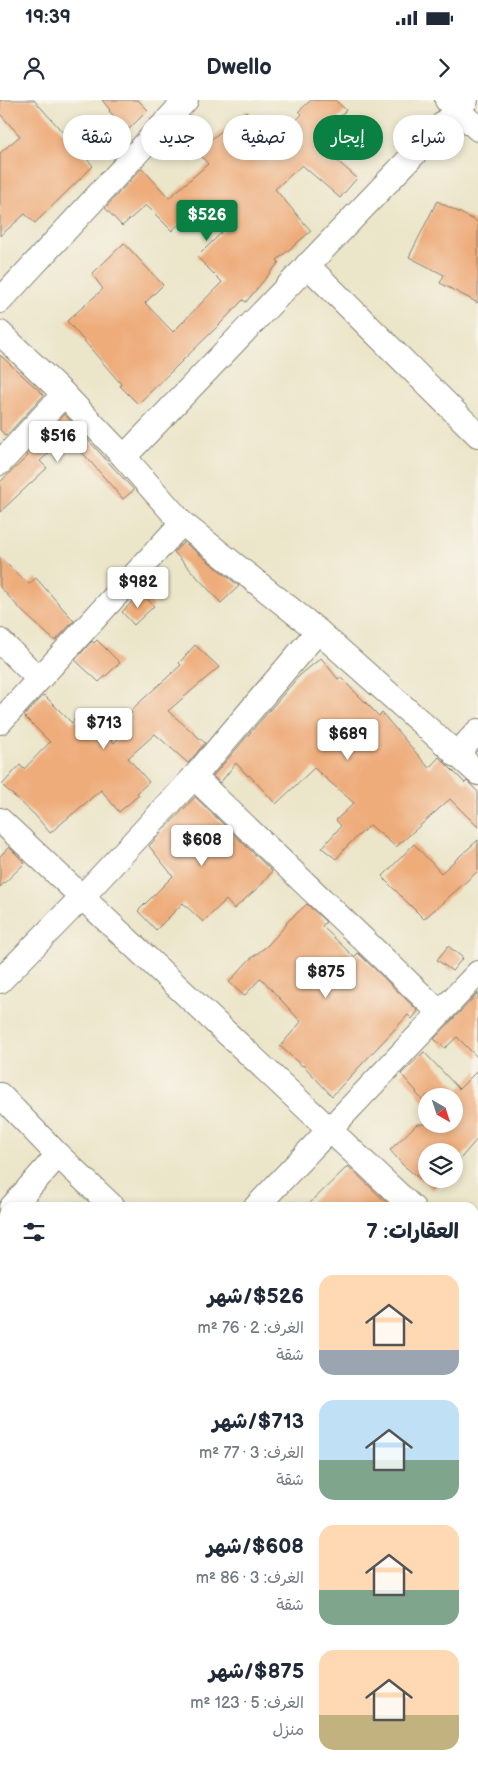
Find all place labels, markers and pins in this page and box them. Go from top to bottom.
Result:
pin: $526 [177,200,237,242]
pin: $516 [28,420,88,463]
pin: $982 [108,566,168,609]
pin: $713 [74,708,134,750]
pin: $689 [318,718,378,761]
pin: $608 [172,824,232,867]
pin: $875 [296,956,356,999]

